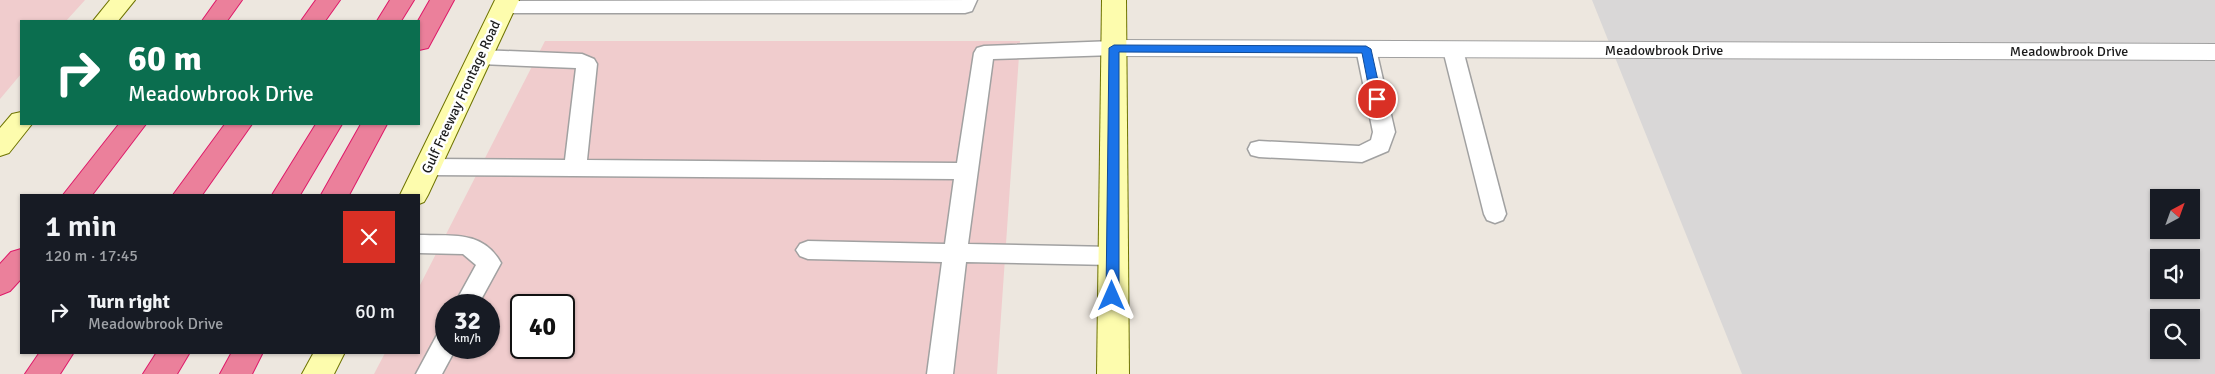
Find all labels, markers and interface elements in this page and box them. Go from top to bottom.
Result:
street label: Gulf Freeway Frontage Road [418,18,504,176]
text: 60 m [128,37,202,80]
icon: right [45,40,110,105]
street label: Meadowbrook Drive [1605,42,1723,59]
street label: Meadowbrook Drive [2010,43,2128,60]
pin [1356,78,1398,120]
text: Meadowbrook Drive [128,80,314,107]
icon: arrive [1363,85,1391,113]
north arrow [2150,189,2200,239]
map controls [2150,189,2200,359]
text: 1 min [45,208,117,245]
button: close [343,211,395,263]
text: 120 m · 17:45 [45,246,138,266]
button: sound [2150,249,2200,299]
position arrow [1085,269,1137,321]
text: Turn right [88,290,170,314]
speed limit sign: 40 [510,294,575,359]
icon: right [45,298,73,326]
text: 60 m [355,300,395,324]
text: 32 [454,305,481,336]
button: search [2150,309,2200,359]
text: Meadowbrook Drive [88,314,223,334]
text: km/h [454,331,481,346]

